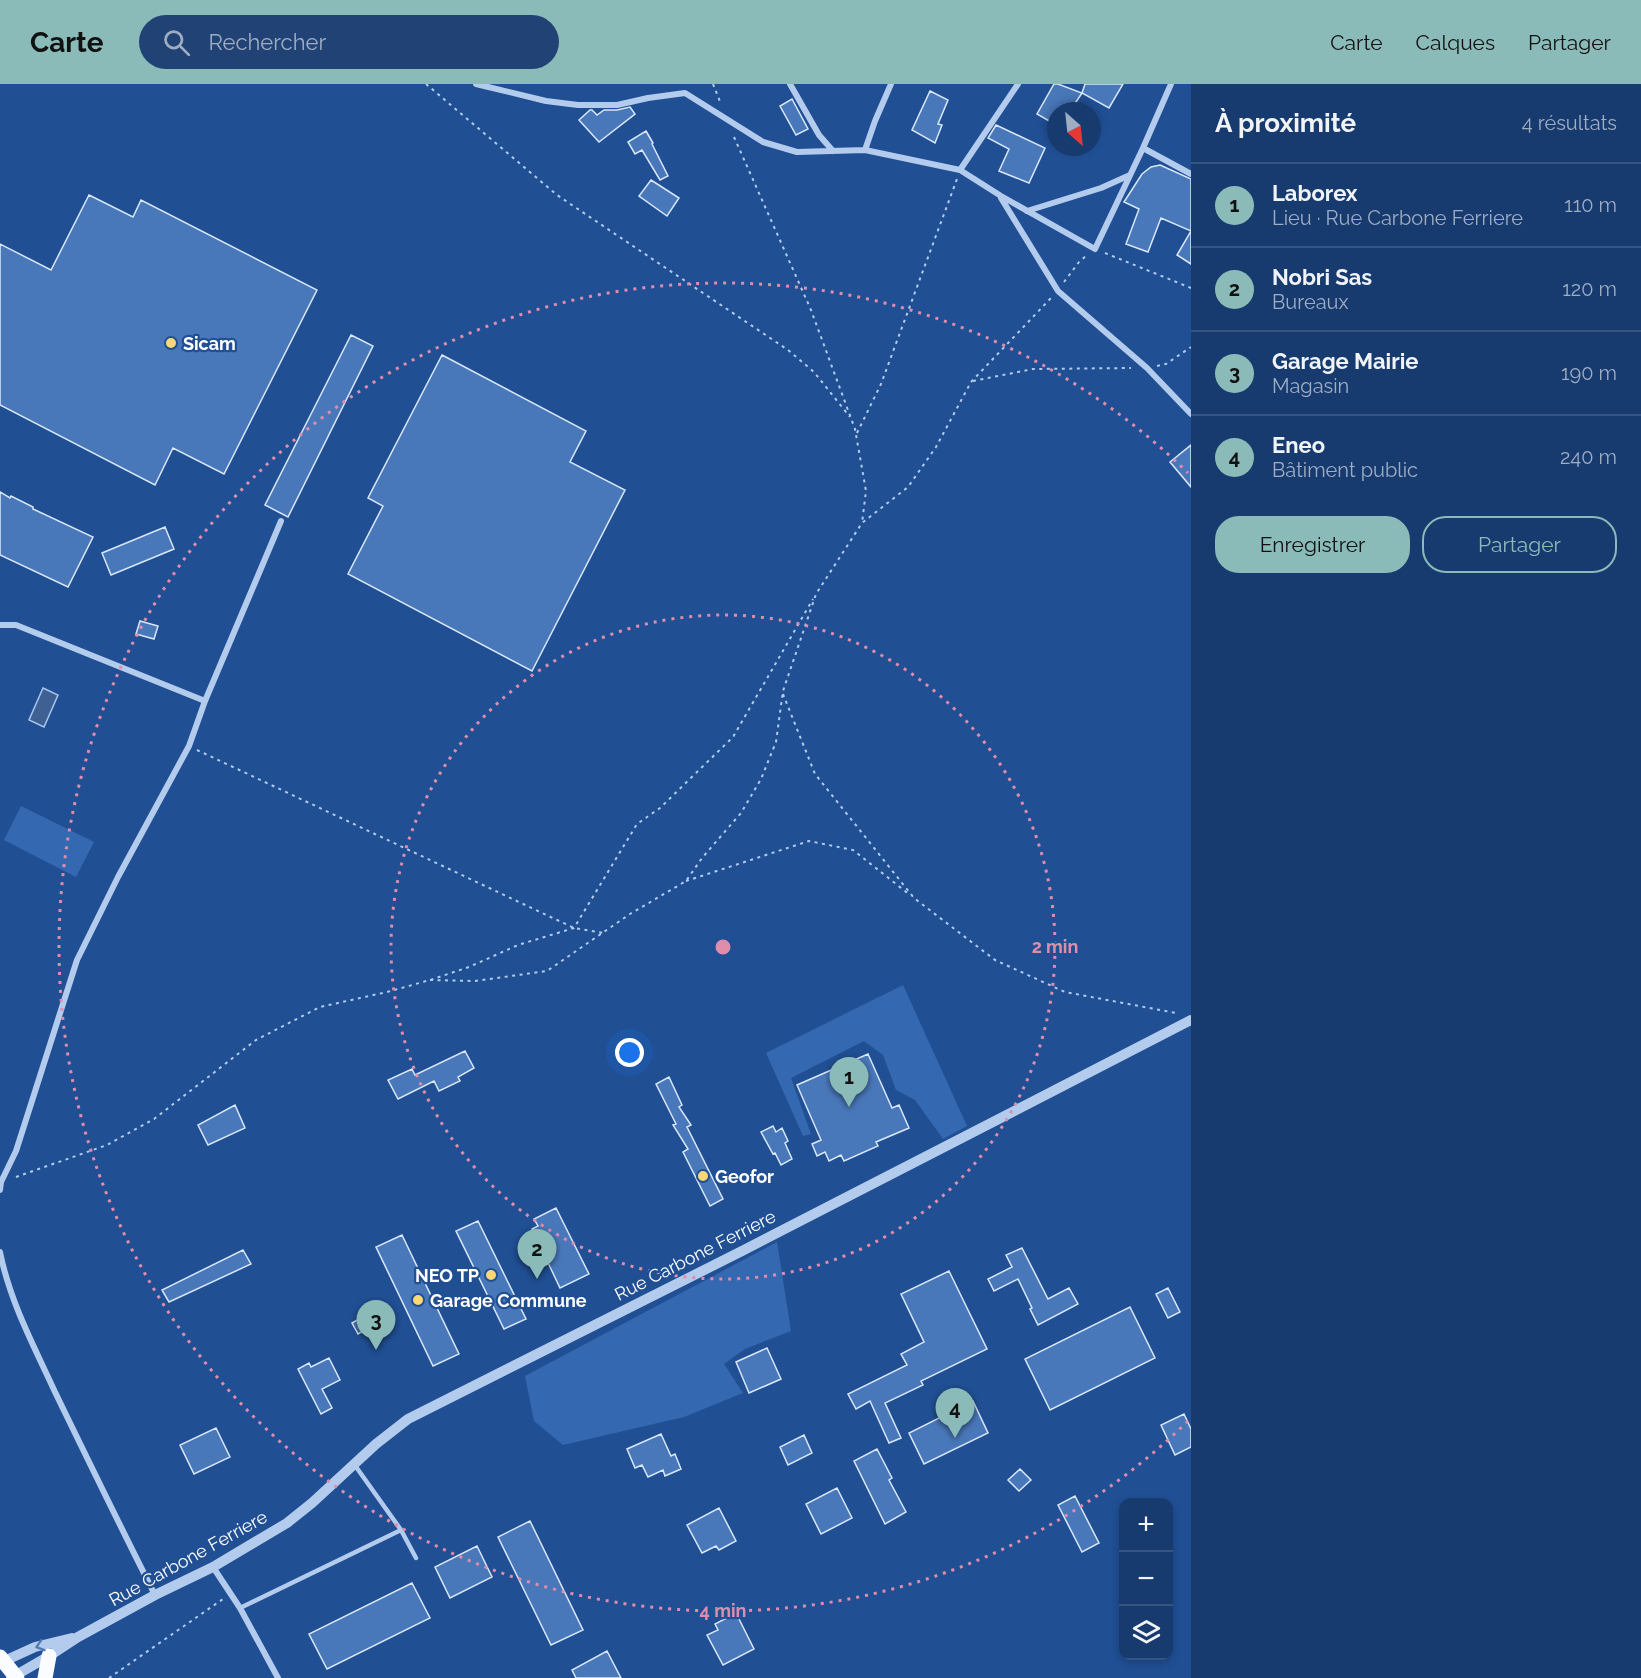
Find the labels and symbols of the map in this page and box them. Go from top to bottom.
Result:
north arrow [1047,102,1101,156]
place label: Sicam [183,333,236,354]
marker: Sicam [164,336,178,350]
text: 2 min [1032,936,1078,957]
centre of rings [713,937,733,957]
your location [615,1038,644,1067]
pin: 1 [830,1058,868,1107]
place label: Geofor [715,1166,774,1187]
marker: Geofor [696,1169,710,1183]
street label: Rue Carbone Ferriere [611,1205,779,1305]
pin: 2 [518,1230,556,1279]
place label: NEO TP [415,1265,479,1286]
marker: NEO TP [484,1268,498,1282]
place label: Garage Commune [430,1290,587,1311]
marker: Garage Commune [411,1293,425,1307]
pin: 3 [356,1300,395,1350]
pin: 4 [936,1388,974,1438]
street label: Rue Carbone Ferriere [105,1506,271,1610]
text: 4 min [700,1600,746,1621]
one-way arrow [35,1639,46,1651]

